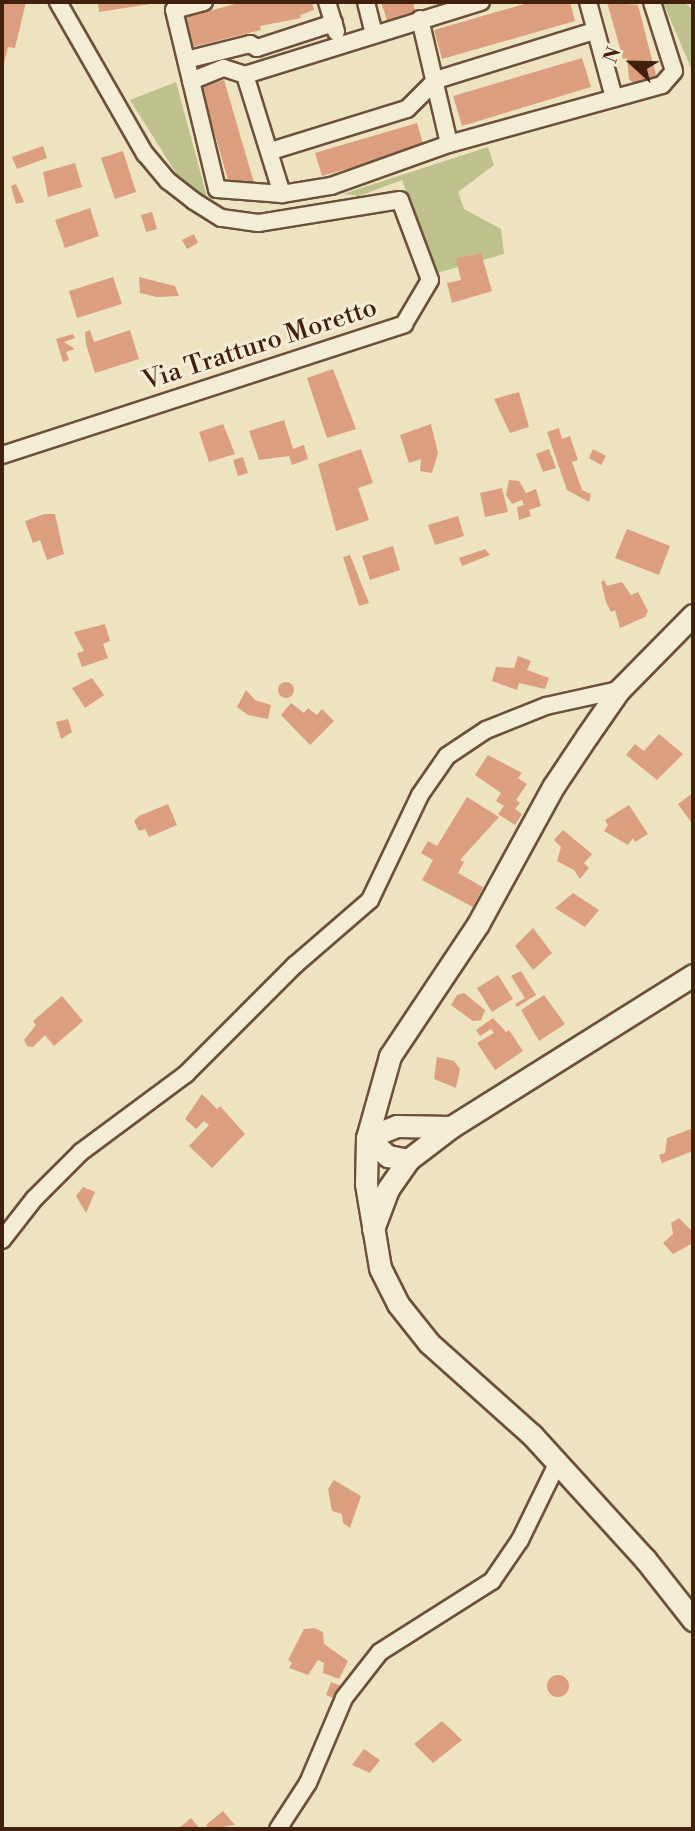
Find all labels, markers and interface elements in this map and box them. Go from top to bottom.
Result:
north arrow [597,28,667,98]
text: N [599,44,626,67]
street label: Via Tratturo Moretto [139,292,381,398]

